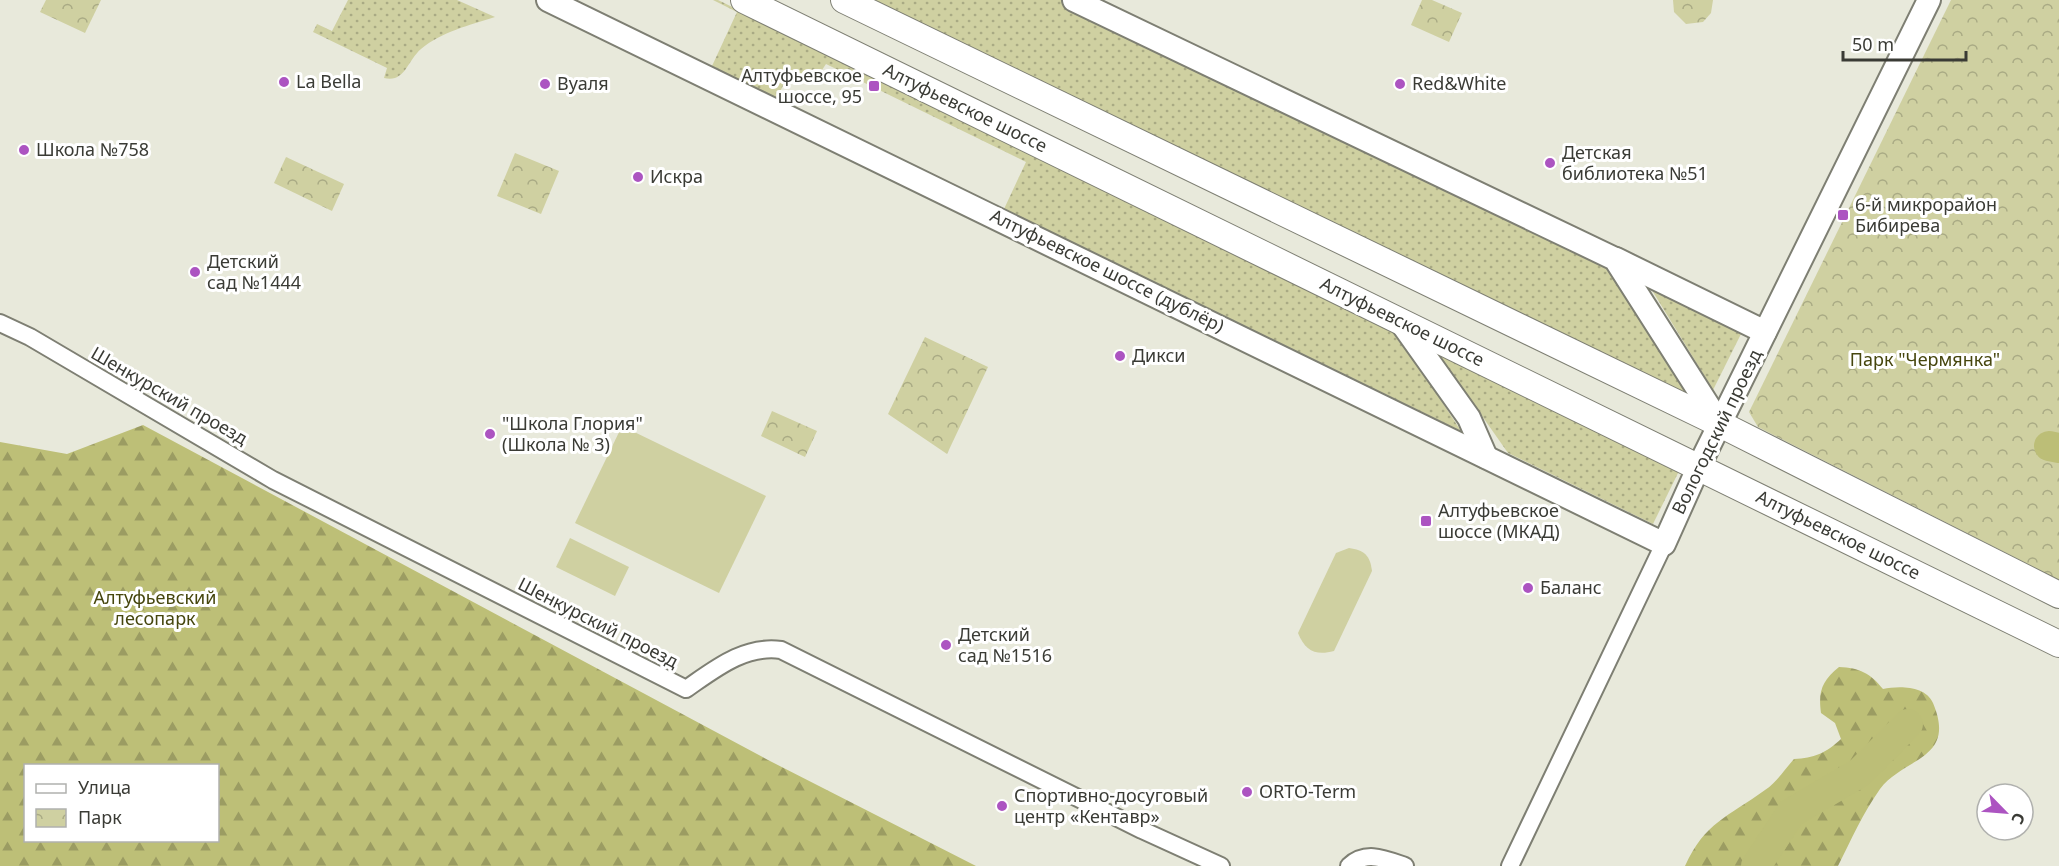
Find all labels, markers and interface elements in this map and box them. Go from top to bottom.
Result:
scale bar [1843,24,1966,62]
text: 50 m [1852,32,1894,56]
street label: Алтуфьевское шоссе [879,57,1052,157]
place label: Алтуфьевское шоссе, 95 [741,63,862,108]
place label: La Bella [296,69,361,93]
place label: Вуаля [557,71,609,95]
place label: Red&White [1412,71,1506,95]
marker: La Bella [277,75,291,89]
marker: Вуаля [538,77,552,91]
marker: Red&White [1393,77,1407,91]
marker: Алтуфьевское шоссе, 95 [867,79,881,93]
place label: Школа №758 [36,137,149,161]
place label: Детская библиотека №51 [1562,140,1708,185]
marker: Школа №758 [17,143,31,157]
marker: Детская библиотека №51 [1543,156,1557,170]
place label: Искра [650,164,703,188]
marker: Искра [631,170,645,184]
place label: 6-й микрорайон Бибирева [1855,192,1997,237]
street label: Алтуфьевское шоссе (дублёр) [987,203,1228,337]
marker: 6-й микрорайон Бибирева [1836,208,1850,222]
place label: Детский сад №1444 [207,249,301,294]
marker: Детский сад №1444 [188,265,202,279]
street label: Алтуфьевское шоссе [1316,271,1489,371]
street label: Шенкурский проезд [87,341,252,450]
place label: Дикси [1132,343,1186,367]
street label: Вологодский проезд [1666,345,1766,518]
park label: Парк "Чермянка" [1850,347,2000,371]
marker: Дикси [1113,349,1127,363]
place label: "Школа Глория" (Школа № 3) [502,411,643,456]
marker: "Школа Глория" (Школа № 3) [483,427,497,441]
street label: Алтуфьевское шоссе [1752,484,1925,584]
place label: Алтуфьевское шоссе (МКАД) [1438,498,1560,543]
marker: Алтуфьевское шоссе (МКАД) [1419,514,1433,528]
street label: Шенкурский проезд [514,571,683,673]
place label: Баланс [1540,575,1602,599]
marker: Баланс [1521,581,1535,595]
park label: Алтуфьевский лесопарк [94,585,216,630]
place label: Детский сад №1516 [958,622,1052,667]
marker: Детский сад №1516 [939,638,953,652]
legend [24,764,219,842]
text: Улица [78,775,131,799]
place label: ORTO-Term [1259,779,1356,803]
north arrow [1975,782,2035,842]
place label: Спортивно-досуговый центр «Кентавр» [1014,783,1208,828]
marker: ORTO-Term [1240,785,1254,799]
marker: Спортивно-досуговый центр «Кентавр» [995,799,1009,813]
text: Парк [78,805,122,829]
text: С [2006,809,2031,828]

